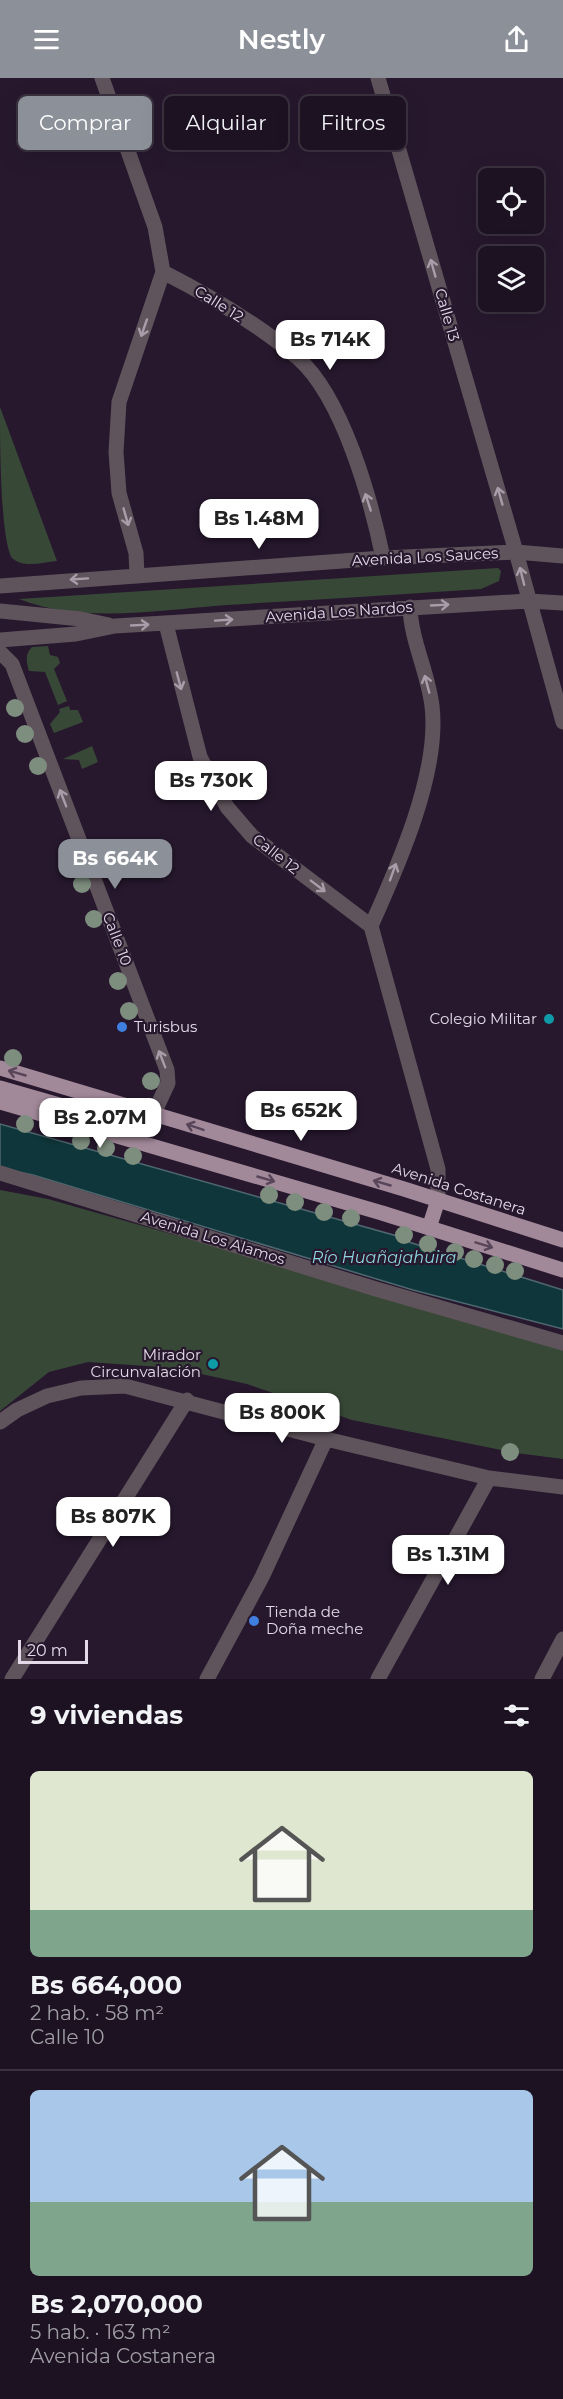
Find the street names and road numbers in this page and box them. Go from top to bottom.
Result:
street label: Calle 12 [191,281,247,326]
street label: Calle 13 [431,286,464,344]
street label: Avenida Los Sauces [351,543,499,570]
street label: Avenida Los Nardos [265,597,413,626]
street label: Calle 12 [249,829,304,878]
street label: Calle 10 [99,909,136,968]
street label: Avenida Costanera [390,1158,528,1219]
street label: Avenida Los Alamos [139,1206,288,1269]

